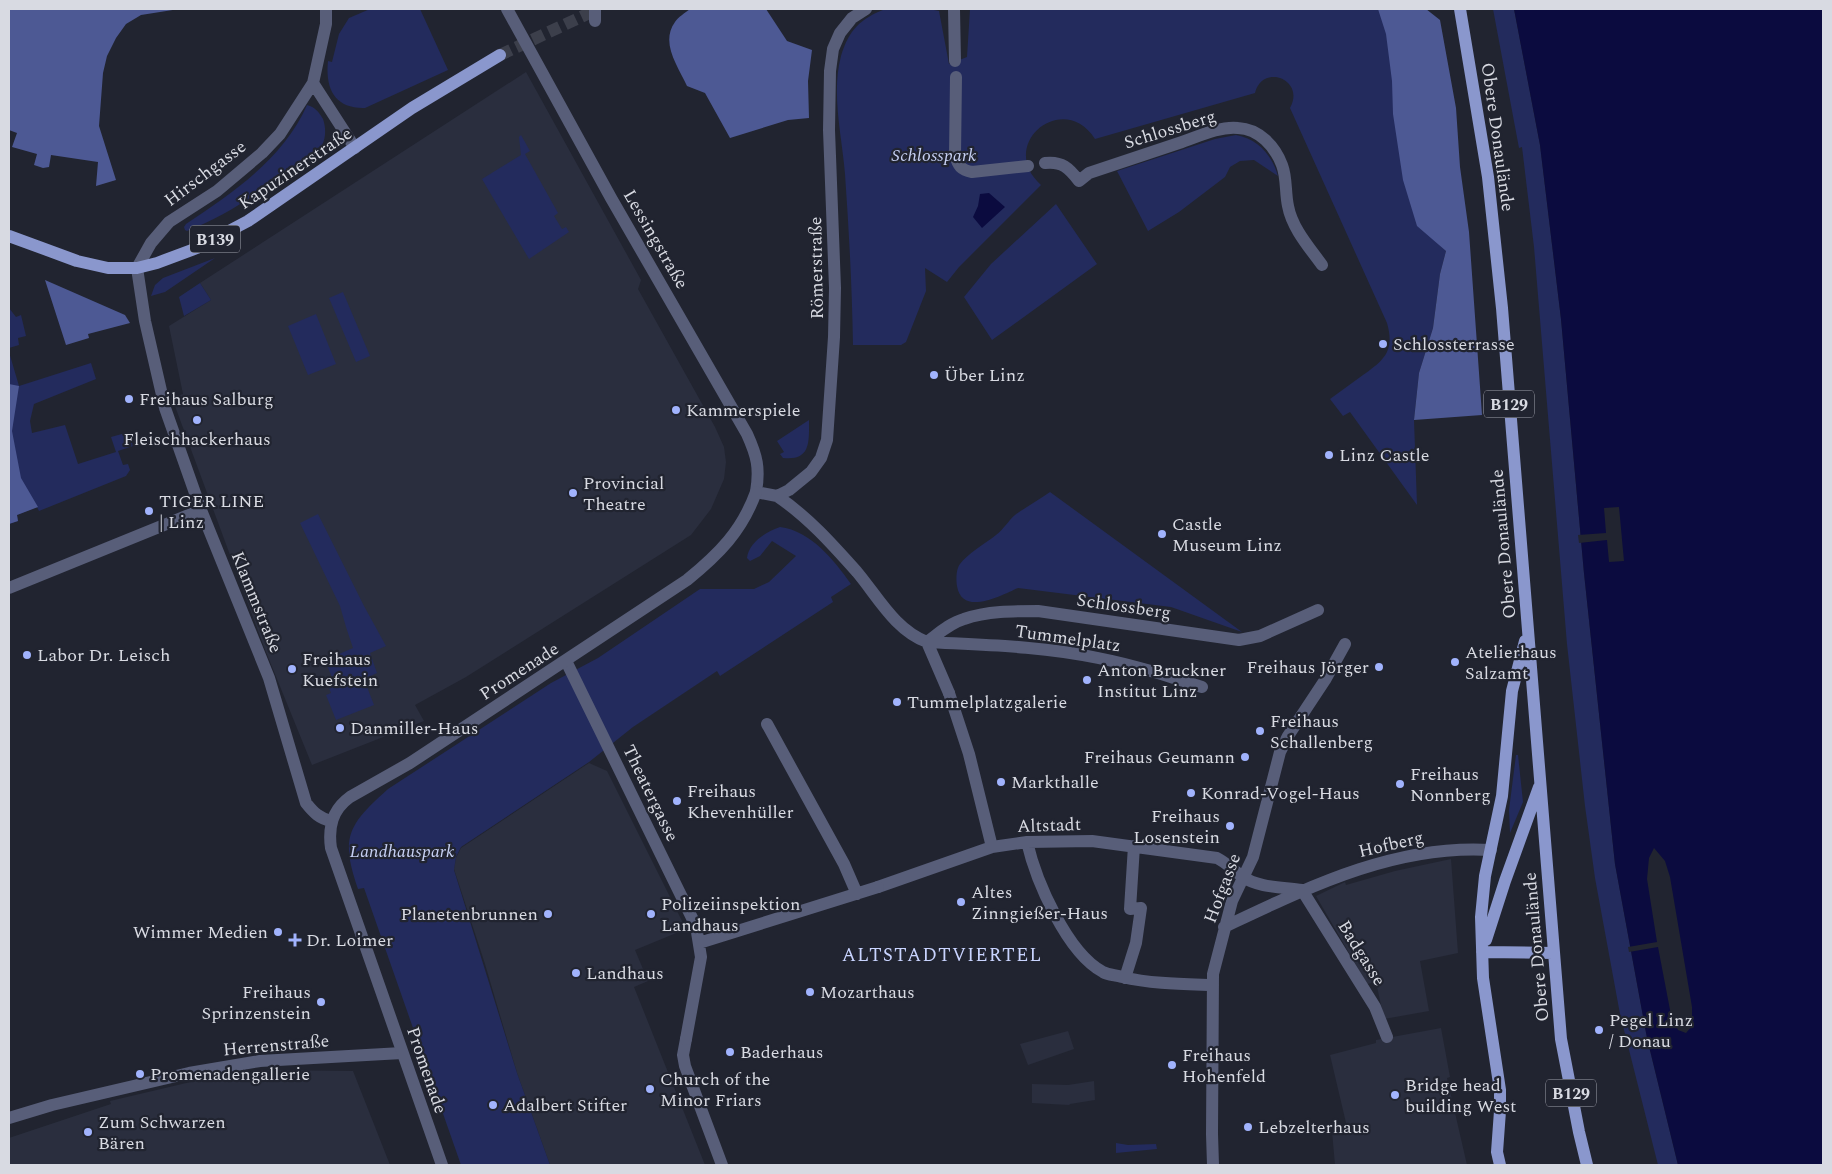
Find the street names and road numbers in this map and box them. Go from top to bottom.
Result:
street label: Obere Donaulände [1474,61,1521,213]
street label: Schlossberg [1121,103,1220,156]
street label: Kapuzinerstraße [233,120,358,217]
street label: Hirschgasse [159,134,252,213]
street label: Lessingstraße [616,184,695,294]
street label: Römerstraße [802,216,831,320]
road number: B139 [190,225,240,252]
road number: B129 [1484,390,1534,418]
street label: Obere Donaulände [1484,468,1523,620]
street label: Klammstraße [224,547,289,657]
street label: Schlossberg [1075,587,1173,626]
street label: Tummelplatz [1013,618,1122,659]
street label: Promenade [474,635,565,707]
street label: Theatergasse [615,740,686,846]
street label: Altstadt [1016,811,1082,840]
street label: Hofberg [1356,824,1426,865]
street label: Hofgasse [1197,849,1248,927]
street label: Obere Donaulände [1517,871,1556,1023]
street label: Badgasse [1331,915,1392,991]
street label: Promenade [399,1023,454,1117]
street label: Herrenstraße [222,1027,330,1064]
road number: B129 [1546,1080,1596,1106]

